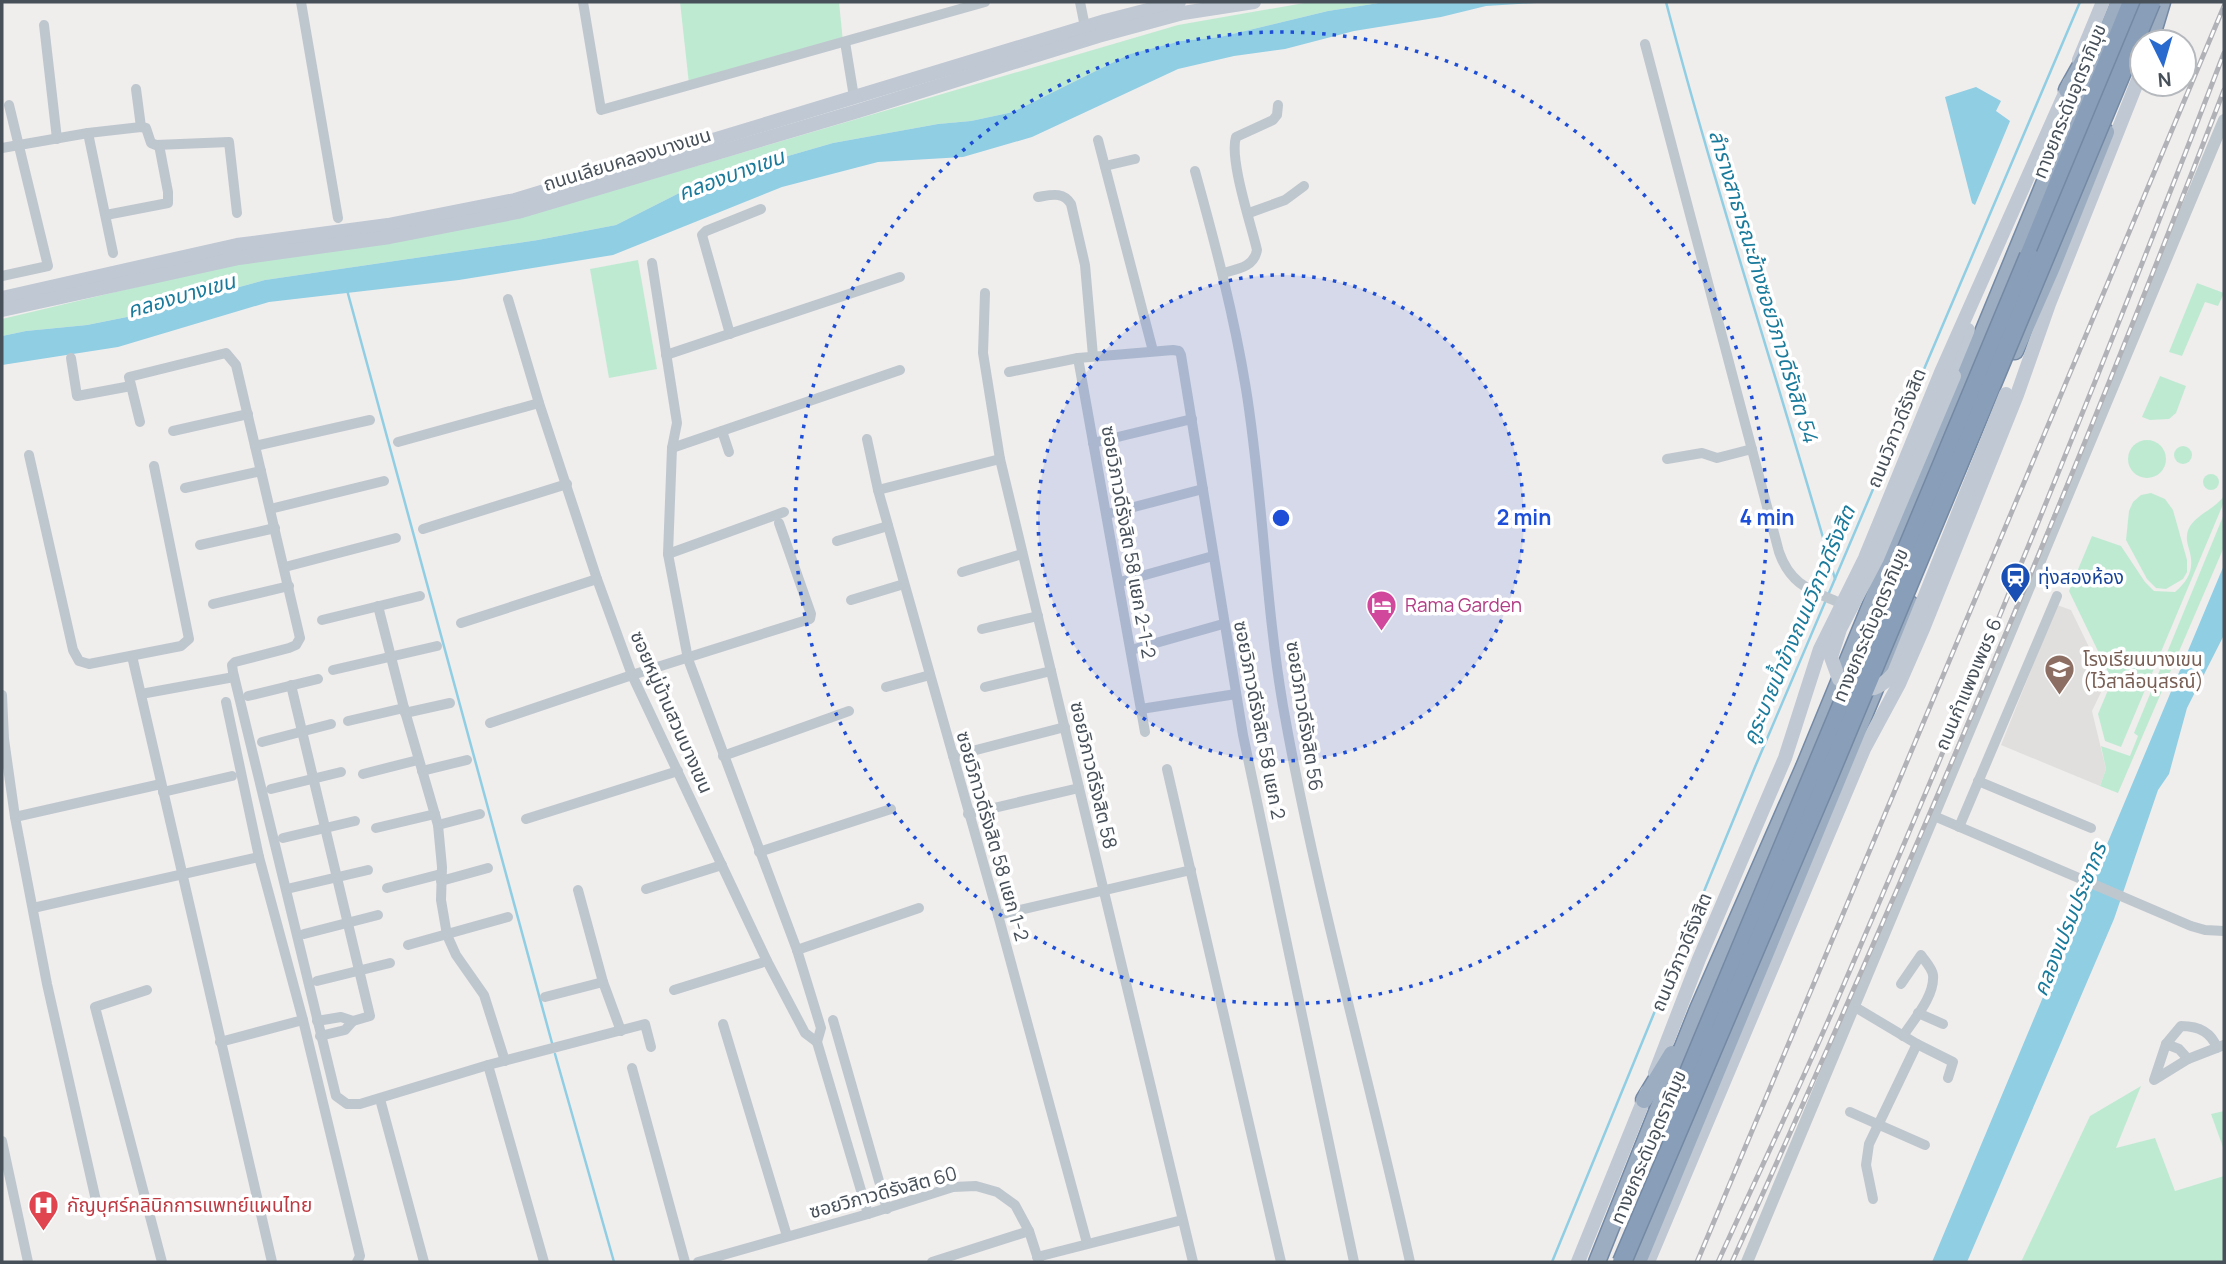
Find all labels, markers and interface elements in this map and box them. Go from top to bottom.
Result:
street label: ทางยกระดับอุตราภิมุข [2026,20,2112,182]
north arrow [2128,28,2198,98]
text: N [2157,66,2172,93]
street label: ถนนเลียบคลองบางเขน [540,121,714,197]
water label: ลำรางสาธารณะข้างซอยวิภาวดีรังสิต 54 [1703,126,1825,446]
water label: คลองบางเขน [674,141,789,206]
water label: คลองบางเขน [124,266,239,324]
street label: ถนนวิภาวดีรังสิต [1860,364,1932,492]
street label: ซอยวิภาวดีรังสิต 58 แยก 2-1-2 [1096,423,1162,661]
water label: คูระบายน้ำข้างถนนวิภาวดีรังสิต [1735,500,1862,749]
text: 2 min [1497,503,1551,531]
text: 4 min [1740,503,1794,531]
centre of rings [1269,506,1293,530]
street label: ทางยกระดับอุตราภิมุข [1826,544,1914,706]
station icon: ทุ่งสองห้อง [1998,560,2032,604]
place label: ทุ่งสองห้อง [2038,564,2124,590]
hotel icon: Rama Garden [1365,588,1399,632]
place label: Rama Garden [1405,592,1522,618]
street label: ถนนกำแพงเพชร 6 [1928,614,2008,754]
street label: ซอยวิภาวดีรังสิต 58 แยก 2 [1228,618,1292,822]
street label: ซอยหมู่บ้านสวนบางเขน [625,627,719,797]
street label: ซอยวิภาวดีรังสิต 56 [1280,639,1330,793]
place label: โรงเรียนบางเขน (ไว้สาลีอนุสรณ์) [2083,646,2204,694]
school or university icon: โรงเรียนบางเขน (ไว้สาลีอนุสรณ์) [2043,653,2077,697]
street label: ซอยวิภาวดีรังสิต 58 [1064,699,1124,851]
street label: ซอยวิภาวดีรังสิต 58 แยก 1-2 [951,728,1035,944]
water label: คลองเปรมประชากร [2025,837,2113,1000]
street label: ถนนวิภาวดีรังสิต [1644,889,1718,1015]
street label: ทางยกระดับอุตราภิมุข [1604,1066,1692,1228]
street label: ซอยวิภาวดีรังสิต 60 [806,1160,960,1224]
hospital icon: กัญบุศร์คลินิกการแพทย์แผนไทย [27,1188,61,1232]
place label: กัญบุศร์คลินิกการแพทย์แผนไทย [67,1192,312,1218]

